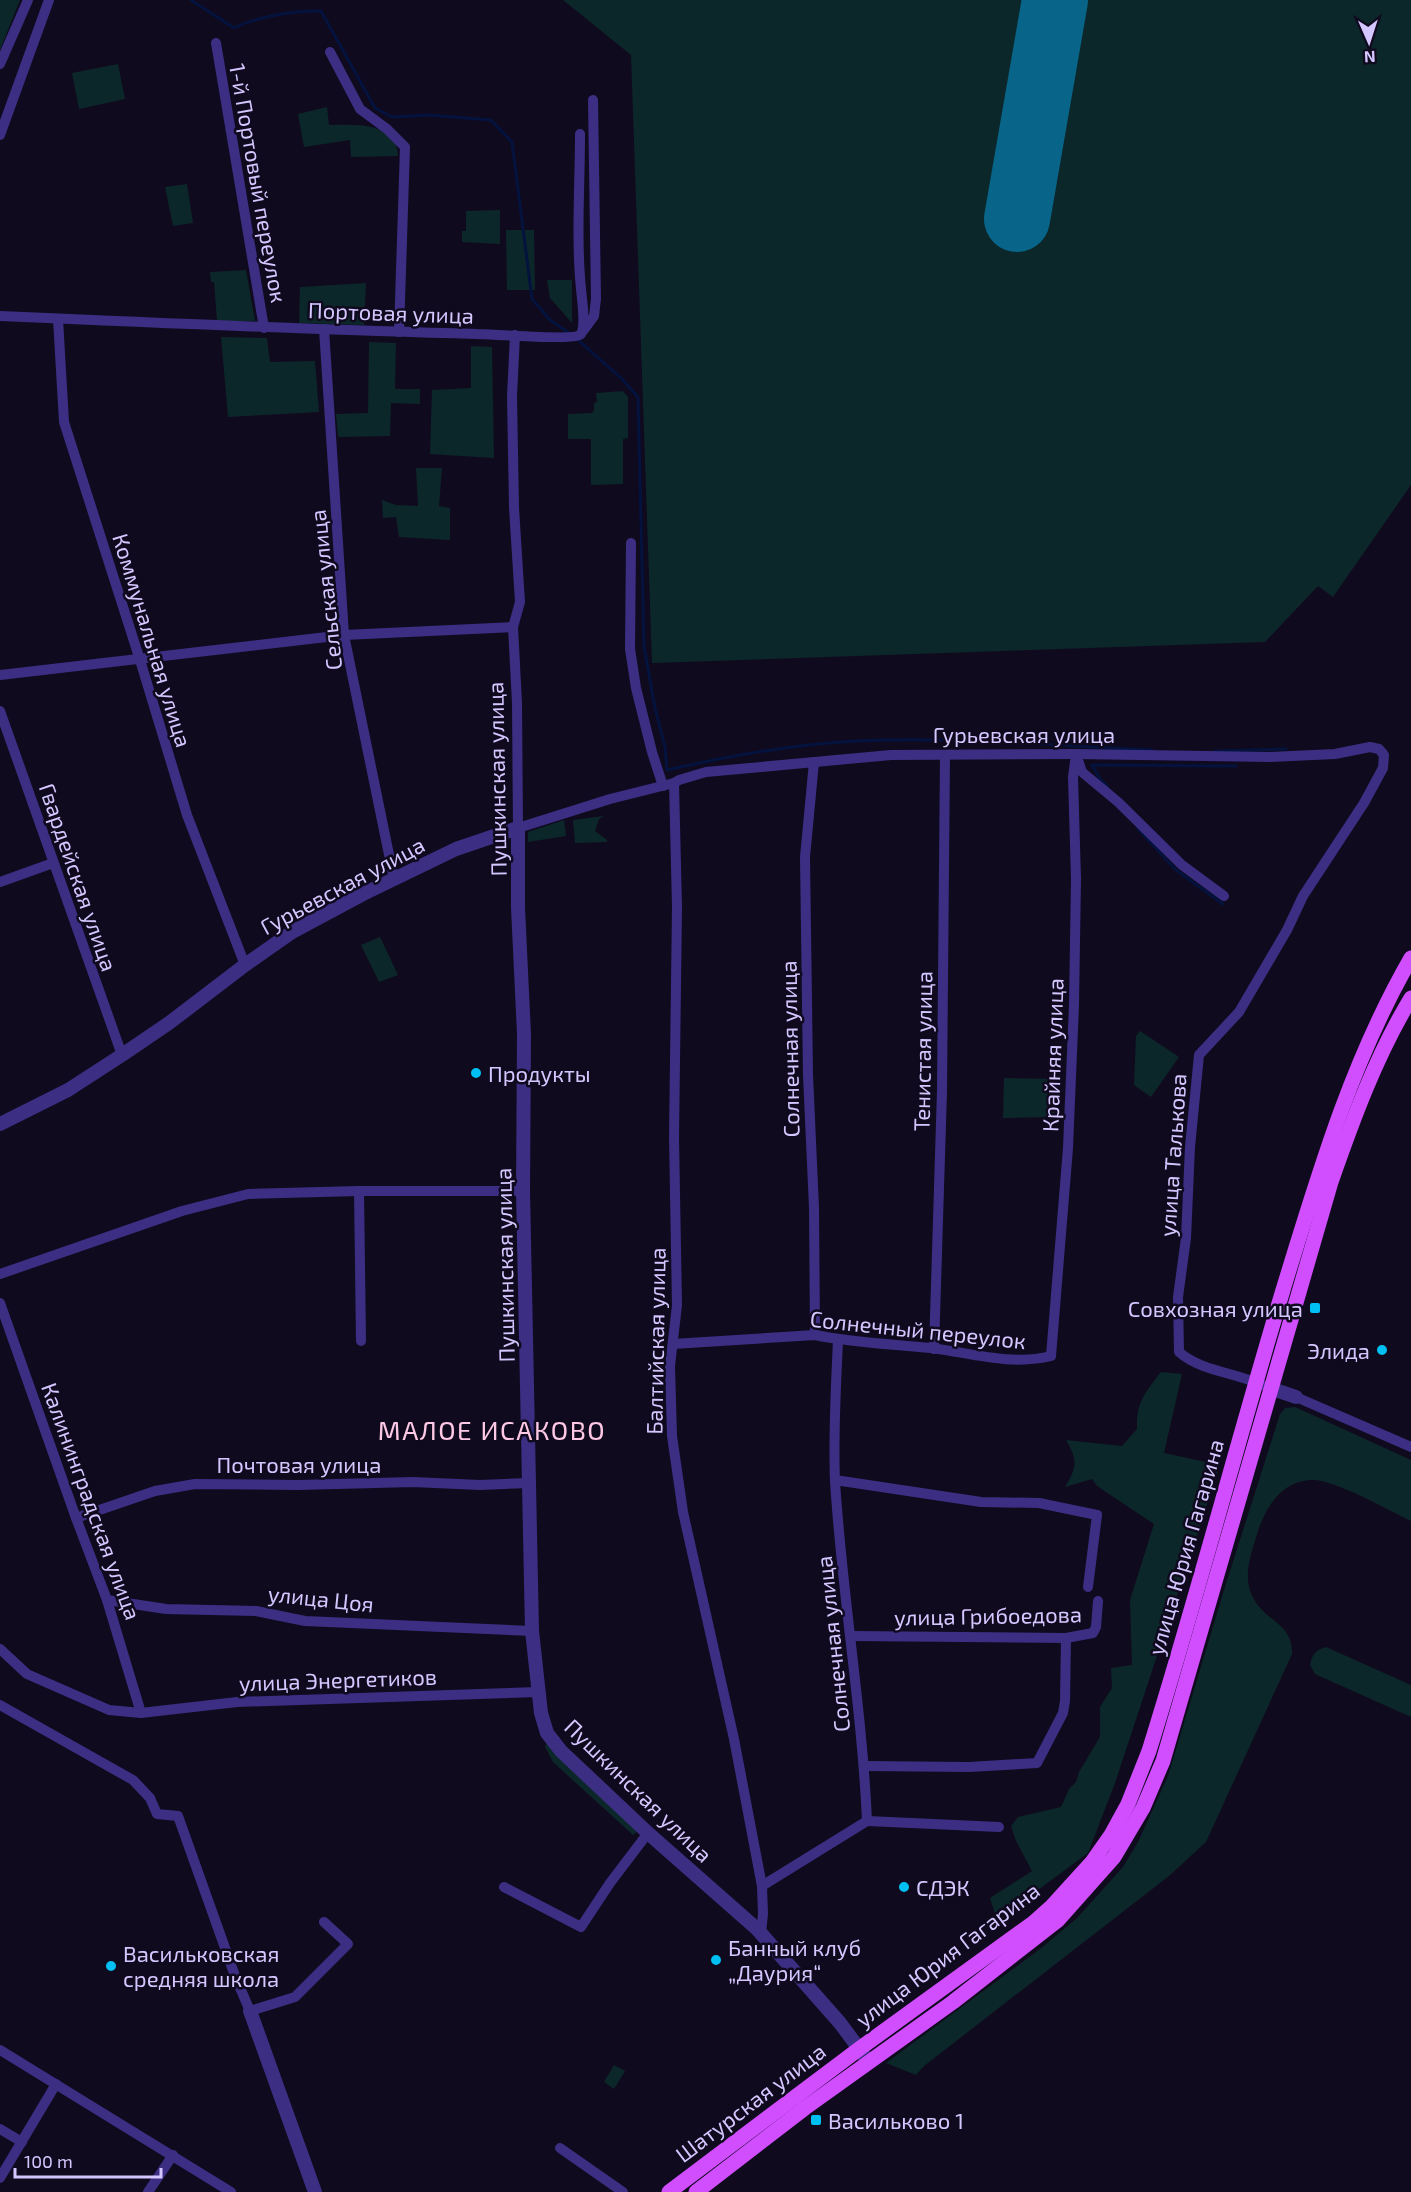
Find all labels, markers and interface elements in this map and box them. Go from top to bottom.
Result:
north arrow [1339,12,1399,72]
text: N [1364,48,1376,67]
street label: 1-й Портовый переулок [224,61,293,305]
street label: Портовая улица [308,296,474,329]
street label: Сельская улица [304,508,347,671]
street label: Коммунальная улица [107,530,198,750]
street label: Пушкинская улица [481,681,512,877]
street label: Гурьевская улица [933,721,1115,748]
street label: Гвардейская улица [34,780,123,975]
street label: Гурьевская улица [255,831,429,940]
street label: Солнечная улица [774,960,805,1138]
street label: Тенистая улица [908,971,937,1131]
street label: Крайняя улица [1036,978,1069,1133]
place label: Продукты [488,1060,591,1087]
marker: Продукты [469,1066,483,1080]
street label: улица Талькова [1153,1072,1192,1238]
street label: Пушкинская улица [489,1167,520,1363]
street label: Балтийская улица [640,1247,671,1435]
place label: Совхозная улица [1128,1295,1303,1322]
marker: Совхозная улица [1308,1301,1322,1315]
street label: Солнечный переулок [809,1305,1027,1354]
place label: Элида [1307,1337,1370,1363]
marker: Элида [1375,1343,1389,1357]
street label: Калининградская улица [36,1379,147,1623]
district label: МАЛОЕ ИСАКОВО [378,1414,606,1445]
street label: улица Юрия Гагарина [1142,1436,1229,1658]
street label: Почтовая улица [217,1451,381,1478]
street label: Солнечная улица [810,1555,855,1733]
street label: улица Цоя [267,1580,375,1617]
street label: улица Грибоедова [894,1600,1082,1631]
street label: улица Энергетиков [239,1663,437,1696]
street label: Пушкинская улица [559,1713,718,1868]
place label: СДЭК [916,1874,970,1900]
street label: улица Юрия Гагарина [850,1876,1045,2032]
marker: СДЭК [897,1880,911,1894]
place label: Банный клуб „Даурия“ [728,1934,861,1986]
place label: Васильковская средняя школа [123,1940,279,1991]
marker: Банный клуб „Даурия“ [709,1953,723,1967]
marker: Васильковская средняя школа [104,1959,118,1973]
street label: Шатурская улица [670,2037,831,2168]
place label: Васильково 1 [828,2107,964,2133]
marker: Васильково 1 [809,2113,823,2127]
scale bar [15,2141,160,2179]
text: 100 m [24,2150,73,2172]

